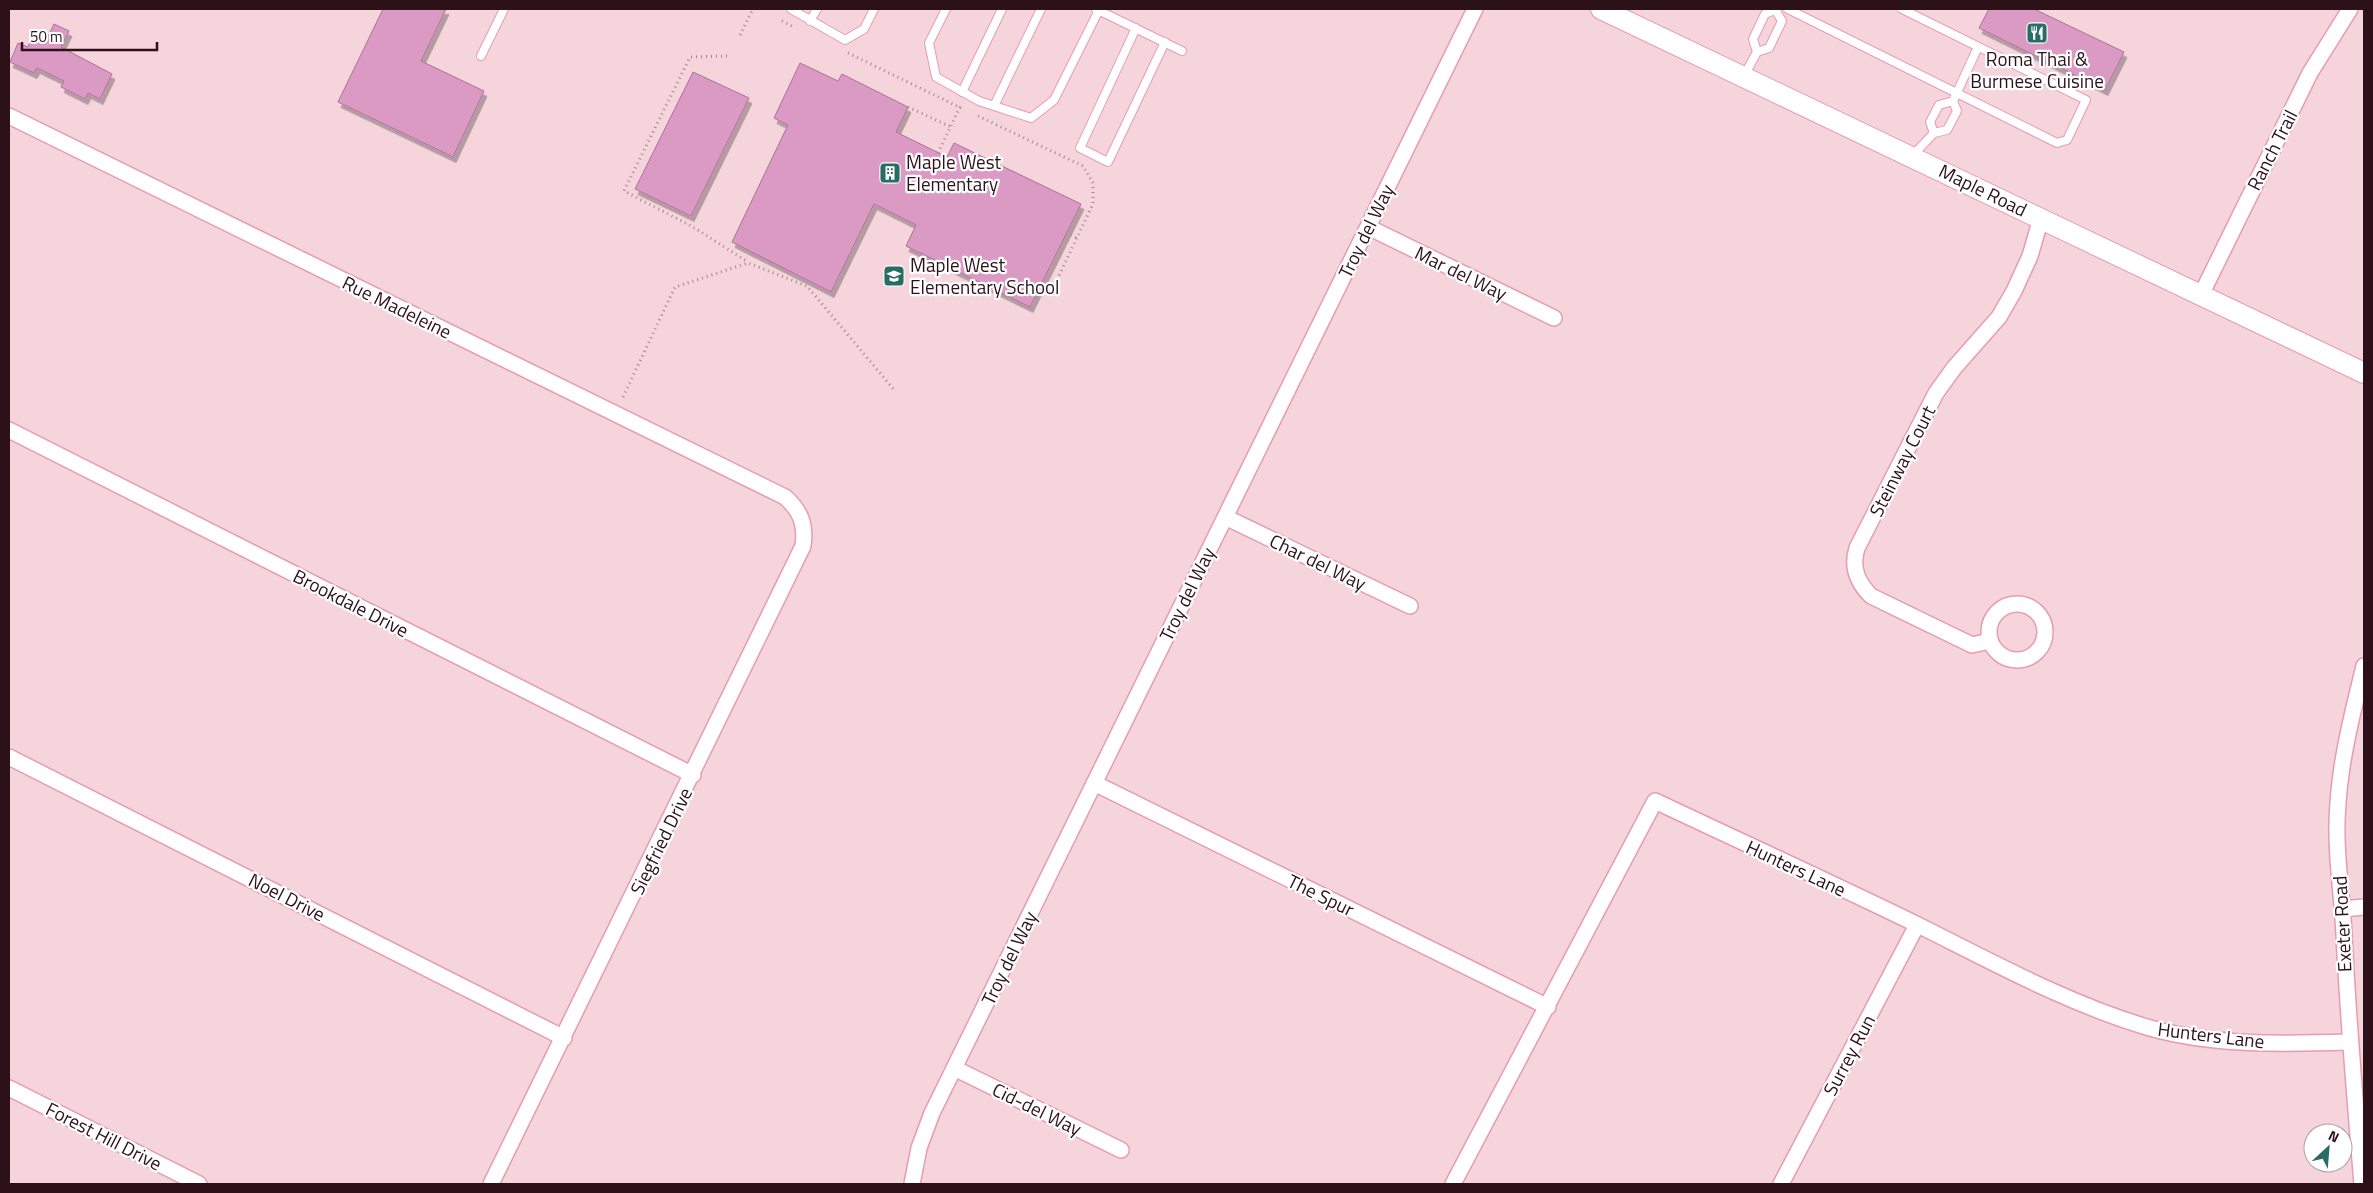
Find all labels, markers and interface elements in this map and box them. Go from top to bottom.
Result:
scale bar [22,20,158,52]
restaurant icon: Roma Thai & Burmese Cuisine [2025,21,2049,45]
text: 50 m [30,25,63,48]
place label: Roma Thai & Burmese Cuisine [1970,44,2104,95]
street label: Ranch Trail [2239,104,2304,195]
place label: Maple West Elementary [906,147,1002,198]
street label: Maple Road [1934,156,2032,223]
building icon: Maple West Elementary [878,161,902,185]
street label: Troy del Way [1330,179,1401,283]
street label: Mar del Way [1410,238,1512,307]
place label: Maple West Elementary School [910,250,1059,301]
school or university icon: Maple West Elementary School [882,264,906,288]
street label: Rue Madeleine [338,268,457,346]
street label: Steinway Court [1861,400,1942,521]
street label: Char del Way [1265,526,1371,597]
street label: Troy del Way [1151,542,1222,646]
street label: Brookdale Drive [288,561,414,644]
street label: Siegfried Drive [622,782,699,899]
street label: Hunters Lane [1741,832,1851,903]
street label: Noel Drive [244,865,331,928]
street label: The Spur [1283,866,1360,923]
street label: Exeter Road [2324,875,2359,973]
street label: Troy del Way [973,906,1044,1010]
street label: Surrey Run [1815,1009,1882,1100]
street label: Hunters Lane [2156,1014,2266,1055]
street label: Cid-del Way [988,1074,1087,1143]
street label: Forest Hill Drive [41,1094,167,1177]
north arrow [2303,1123,2353,1173]
text: N [2325,1124,2343,1147]

